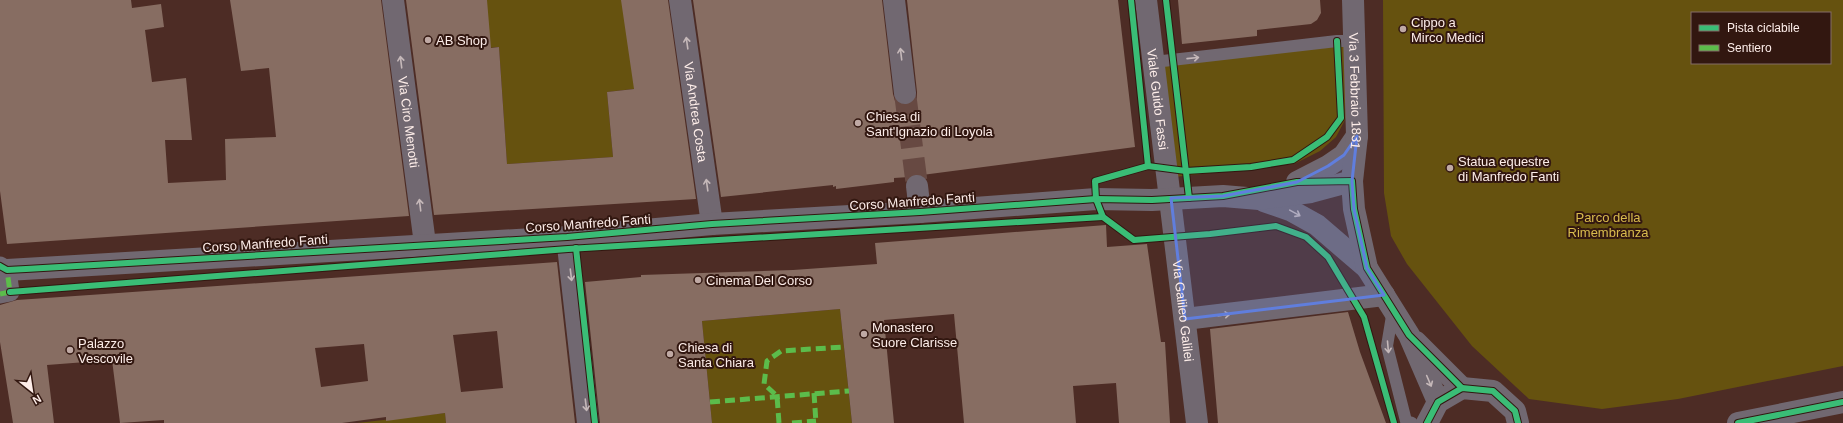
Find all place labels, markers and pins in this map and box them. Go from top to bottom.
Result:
place label: Cippo a Mirco Medici [1411,15,1484,45]
marker: Cippo a Mirco Medici [1398,24,1408,34]
place label: AB Shop [436,33,487,48]
marker: AB Shop [423,35,433,45]
place label: Chiesa di Sant'Ignazio di Loyola [866,109,994,139]
marker: Chiesa di Sant'Ignazio di Loyola [853,118,863,128]
place label: Statua equestre di Manfredo Fanti [1458,154,1559,184]
marker: Statua equestre di Manfredo Fanti [1445,163,1455,173]
place label: Cinema Del Corso [706,273,812,288]
marker: Cinema Del Corso [693,275,703,285]
place label: Monastero Suore Clarisse [872,320,957,350]
marker: Monastero Suore Clarisse [859,329,869,339]
place label: Palazzo Vescovile [78,336,133,366]
place label: Chiesa di Santa Chiara [678,340,755,370]
marker: Palazzo Vescovile [65,345,75,355]
marker: Chiesa di Santa Chiara [665,349,675,359]

